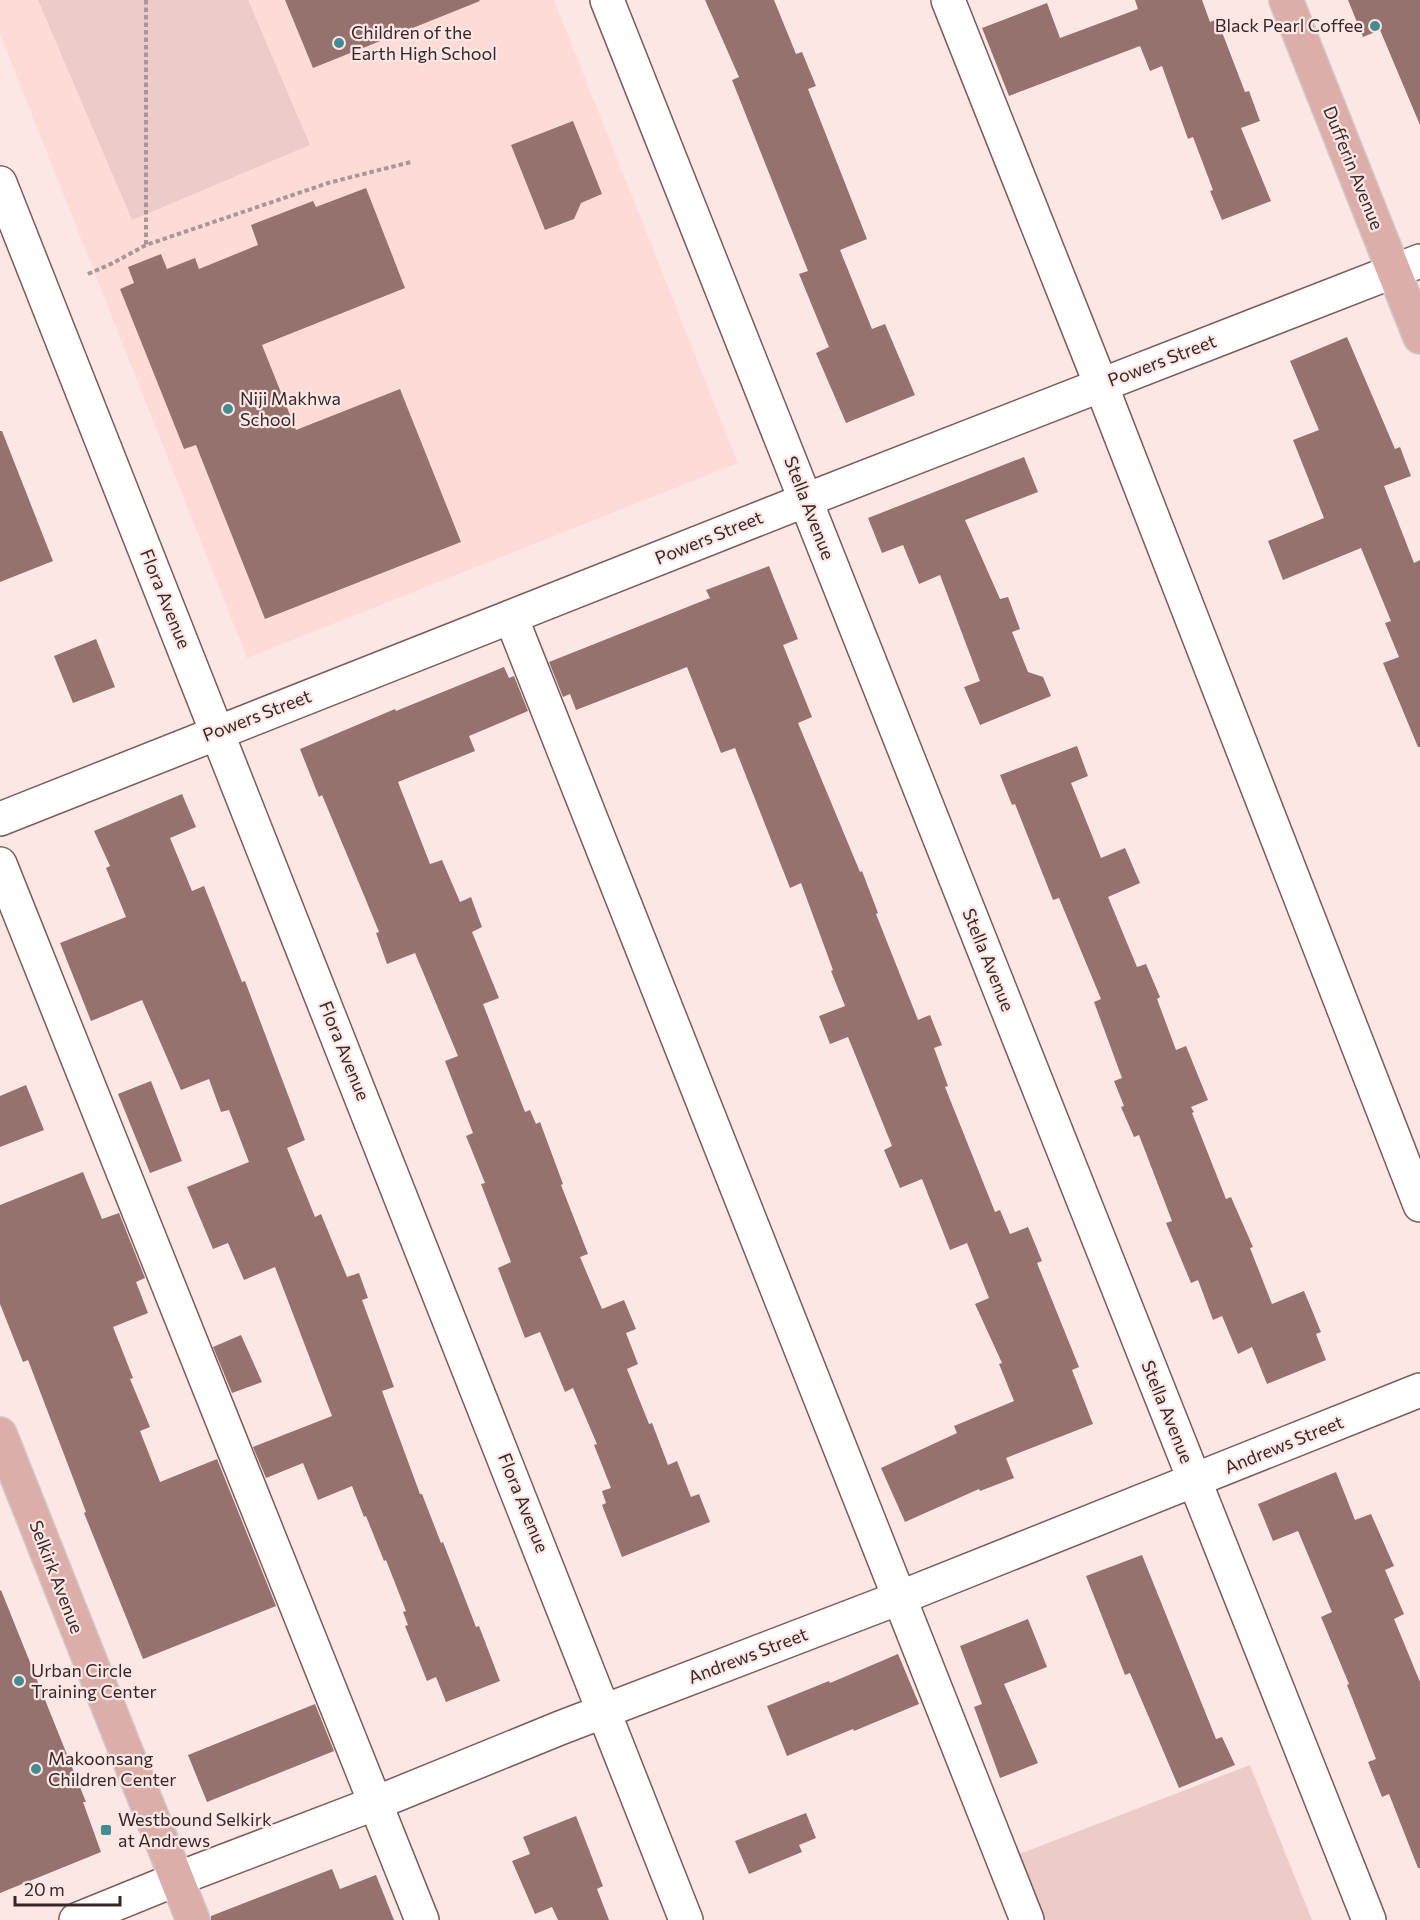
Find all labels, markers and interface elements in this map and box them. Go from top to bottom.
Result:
place label: Black Pearl Coffee [1215,14,1363,36]
marker: Black Pearl Coffee [1368,19,1382,33]
place label: Children of the Earth High School [351,21,497,64]
marker: Children of the Earth High School [332,36,346,50]
street label: Dufferin Avenue [1319,102,1389,233]
street label: Powers Street [1104,329,1219,391]
place label: Niji Makhwa School [240,387,341,430]
marker: Niji Makhwa School [221,402,235,416]
street label: Stella Avenue [780,453,840,563]
street label: Powers Street [651,505,766,569]
street label: Flora Avenue [136,546,196,652]
street label: Powers Street [199,684,314,746]
street label: Stella Avenue [958,905,1020,1014]
street label: Flora Avenue [315,998,375,1104]
street label: Stella Avenue [1137,1357,1199,1466]
street label: Andrews Street [1221,1410,1346,1478]
street label: Flora Avenue [494,1450,554,1556]
street label: Selkirk Avenue [25,1517,89,1636]
street label: Andrews Street [685,1622,810,1688]
place label: Urban Circle Training Center [31,1659,157,1702]
marker: Urban Circle Training Center [12,1674,26,1688]
place label: Makoonsang Children Center [48,1747,176,1790]
marker: Makoonsang Children Center [29,1762,43,1776]
place label: Westbound Selkirk at Andrews [118,1808,272,1851]
marker: Westbound Selkirk at Andrews [99,1823,113,1837]
scale bar [15,1869,120,1907]
text: 20 m [24,1878,65,1900]

